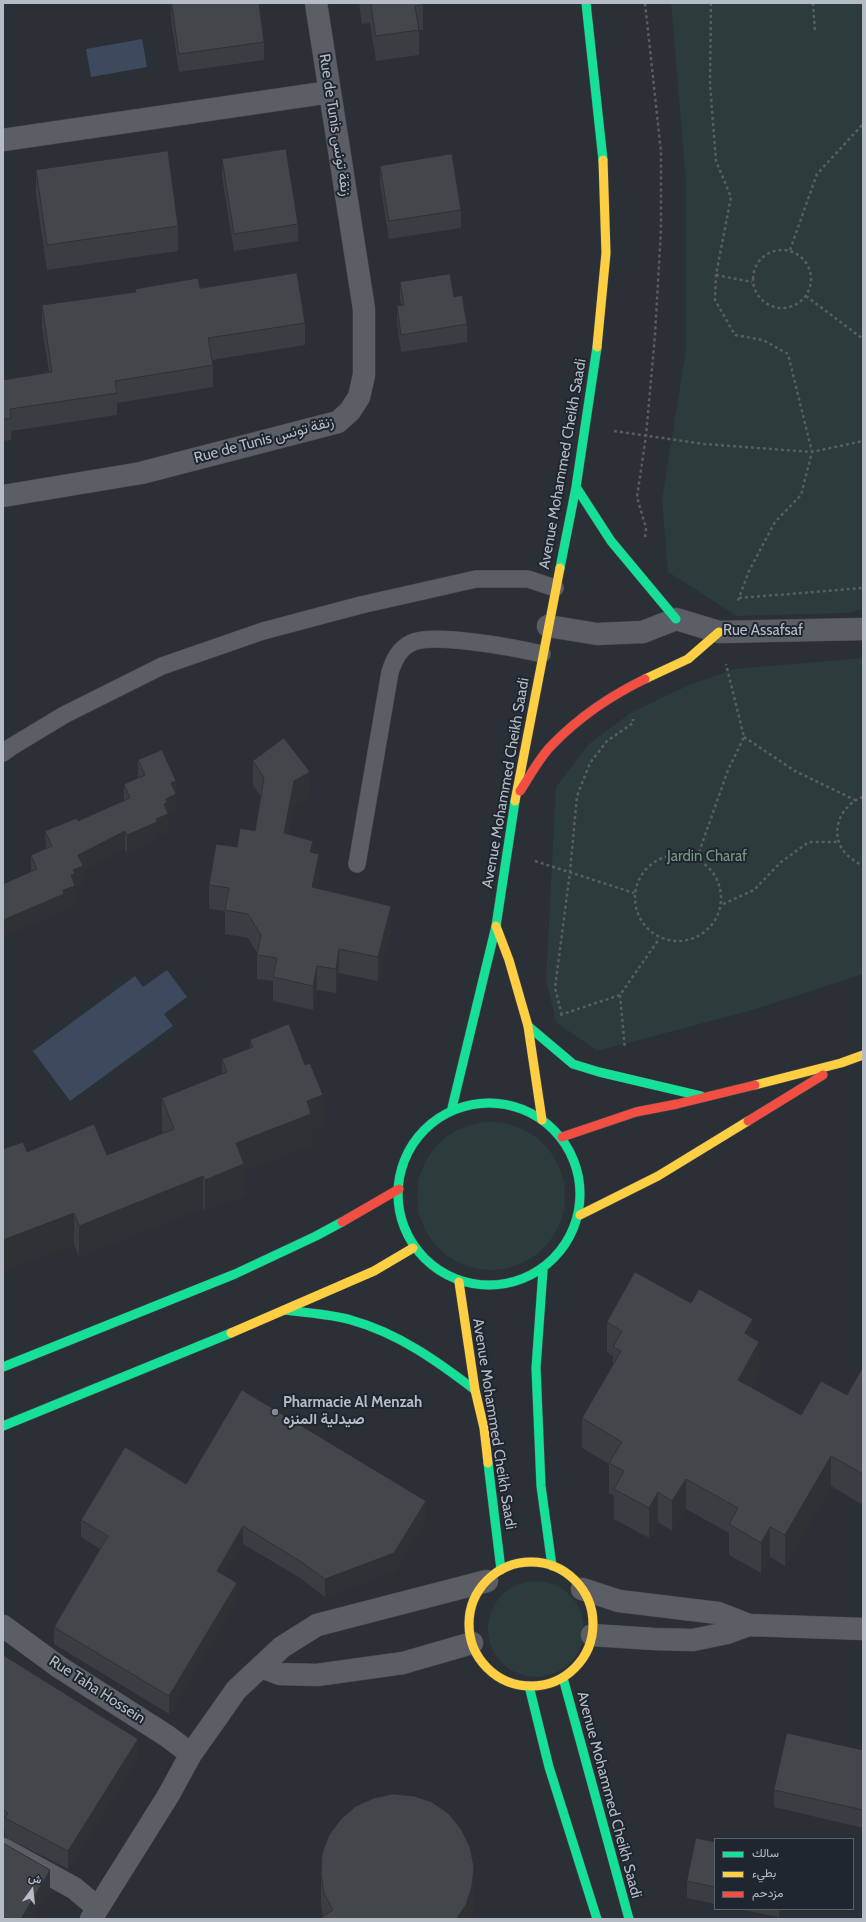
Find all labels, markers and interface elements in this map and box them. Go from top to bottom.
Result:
street label: Rue de Tunis زنقة تونس [315,52,355,198]
street label: Avenue Mohammed Cheikh Saadi [536,357,590,571]
street label: Rue de Tunis زنقة تونس [192,413,336,467]
street label: Rue Assafsaf [723,622,803,640]
street label: Avenue Mohammed Cheikh Saadi [479,676,533,890]
park label: Jardin Charaf [667,848,747,866]
street label: Avenue Mohammed Cheikh Saadi [468,1317,520,1531]
place label: Pharmacie Al Menzah صيدلية المنزه [283,1394,422,1429]
marker: Pharmacie Al Menzah صيدلية المنزه [270,1407,280,1417]
street label: Rue Taha Hossein [46,1652,148,1728]
street label: Avenue Mohammed Cheikh Saadi [573,1690,645,1900]
legend [714,1838,854,1910]
text: سالك [752,1845,779,1860]
text: بطيء [752,1865,776,1880]
north arrow [12,1870,52,1910]
text: ش [27,1870,43,1887]
text: مزدحم [752,1885,783,1900]

